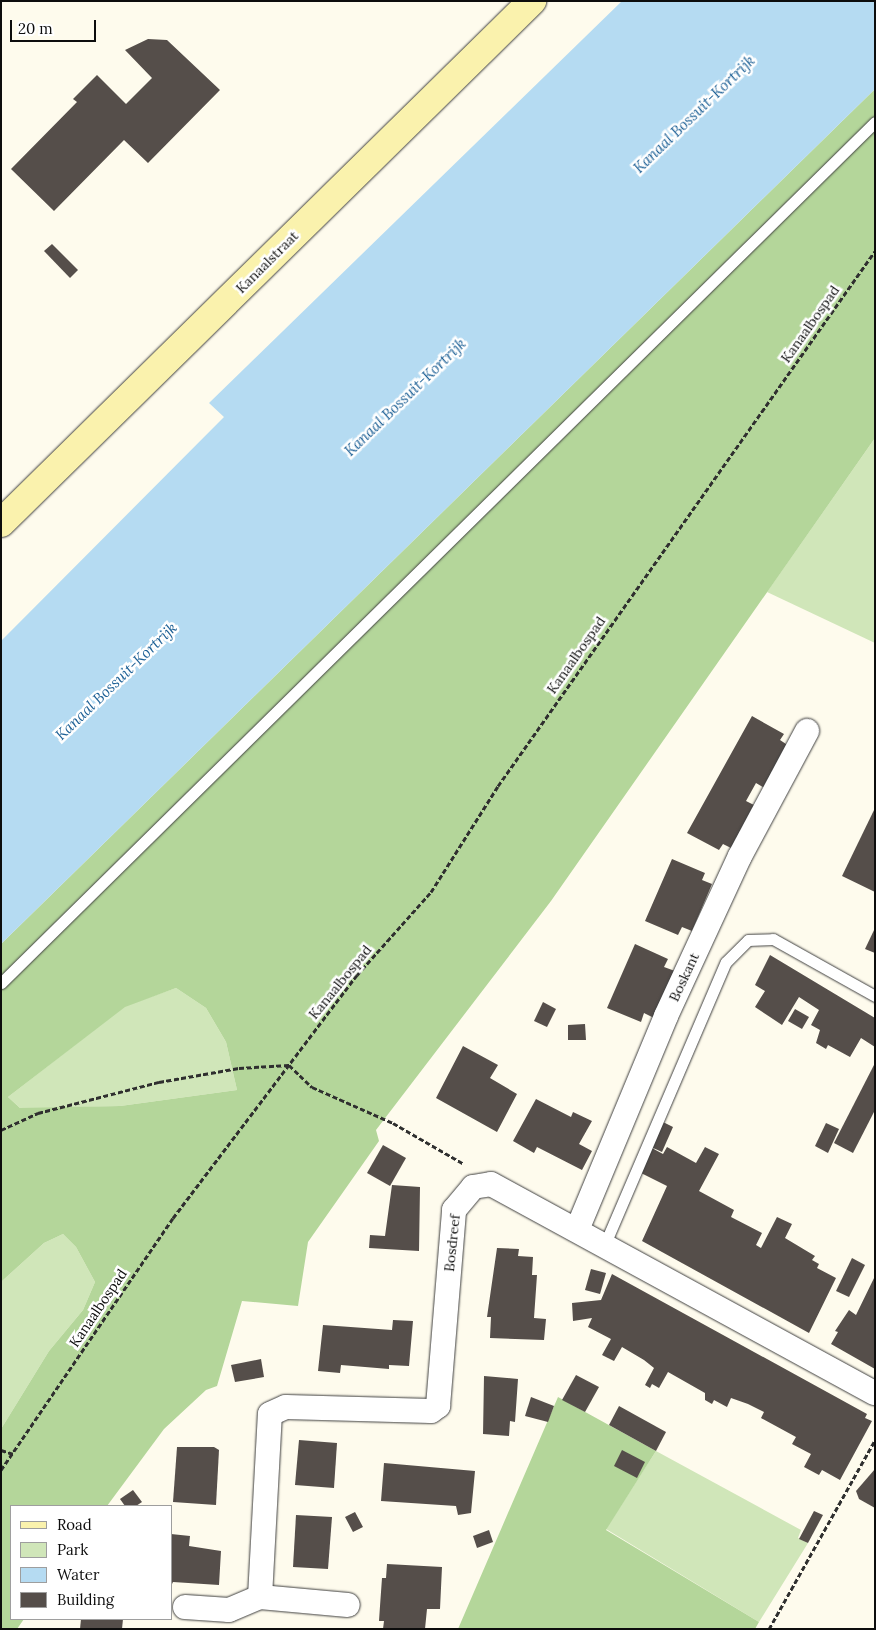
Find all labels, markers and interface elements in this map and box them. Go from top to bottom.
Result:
scale bar [12,10,99,42]
text: 20 m [18,19,53,38]
water label: Kanaal Bossuit-Kortrijk [630,51,758,177]
street label: Kanaalstraat [232,227,302,297]
street label: Kanaalbospad [777,282,843,366]
water label: Kanaal Bossuit-Kortrijk [341,334,469,460]
street label: Kanaalbospad [543,613,609,697]
water label: Kanaal Bossuit-Kortrijk [52,618,180,744]
street label: Kanaalbospad [305,942,375,1022]
street label: Boskant [665,950,703,1004]
street label: Bosdreef [441,1214,463,1272]
street label: Kanaalbospad [66,1266,130,1350]
legend [10,1505,172,1620]
text: Road [57,1515,92,1534]
text: Park [57,1540,88,1559]
text: Water [57,1565,99,1584]
text: Building [57,1590,114,1609]

